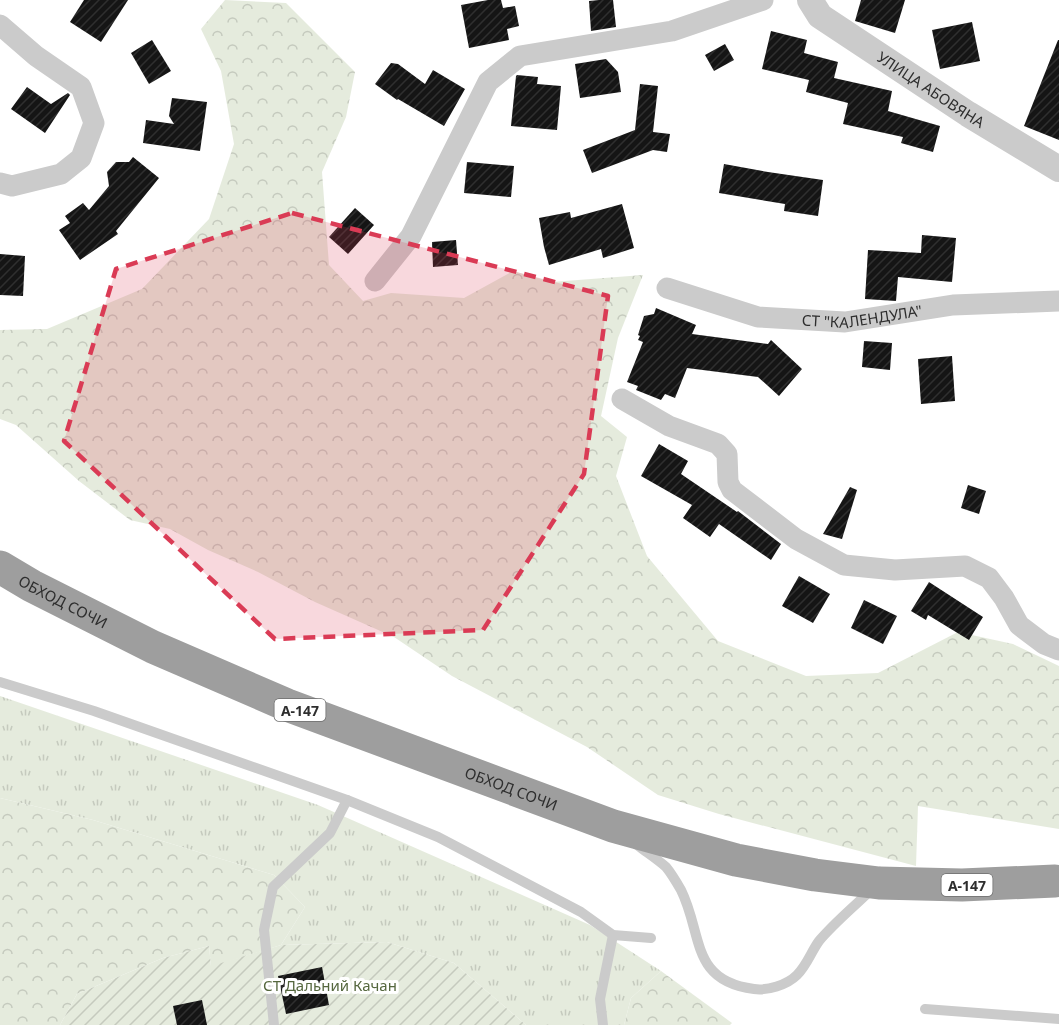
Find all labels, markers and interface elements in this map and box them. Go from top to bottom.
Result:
street label: УЛИЦА АБОВЯНА [874,47,989,132]
street label: СТ "КАЛЕНДУЛА" [801,300,923,332]
street label: ОБХОД СОЧИ [15,570,111,633]
road number: А-147 [274,699,326,721]
street label: ОБХОД СОЧИ [462,762,560,815]
road number: А-147 [942,874,992,896]
park label: СТ Дальний Качан [263,975,397,995]

